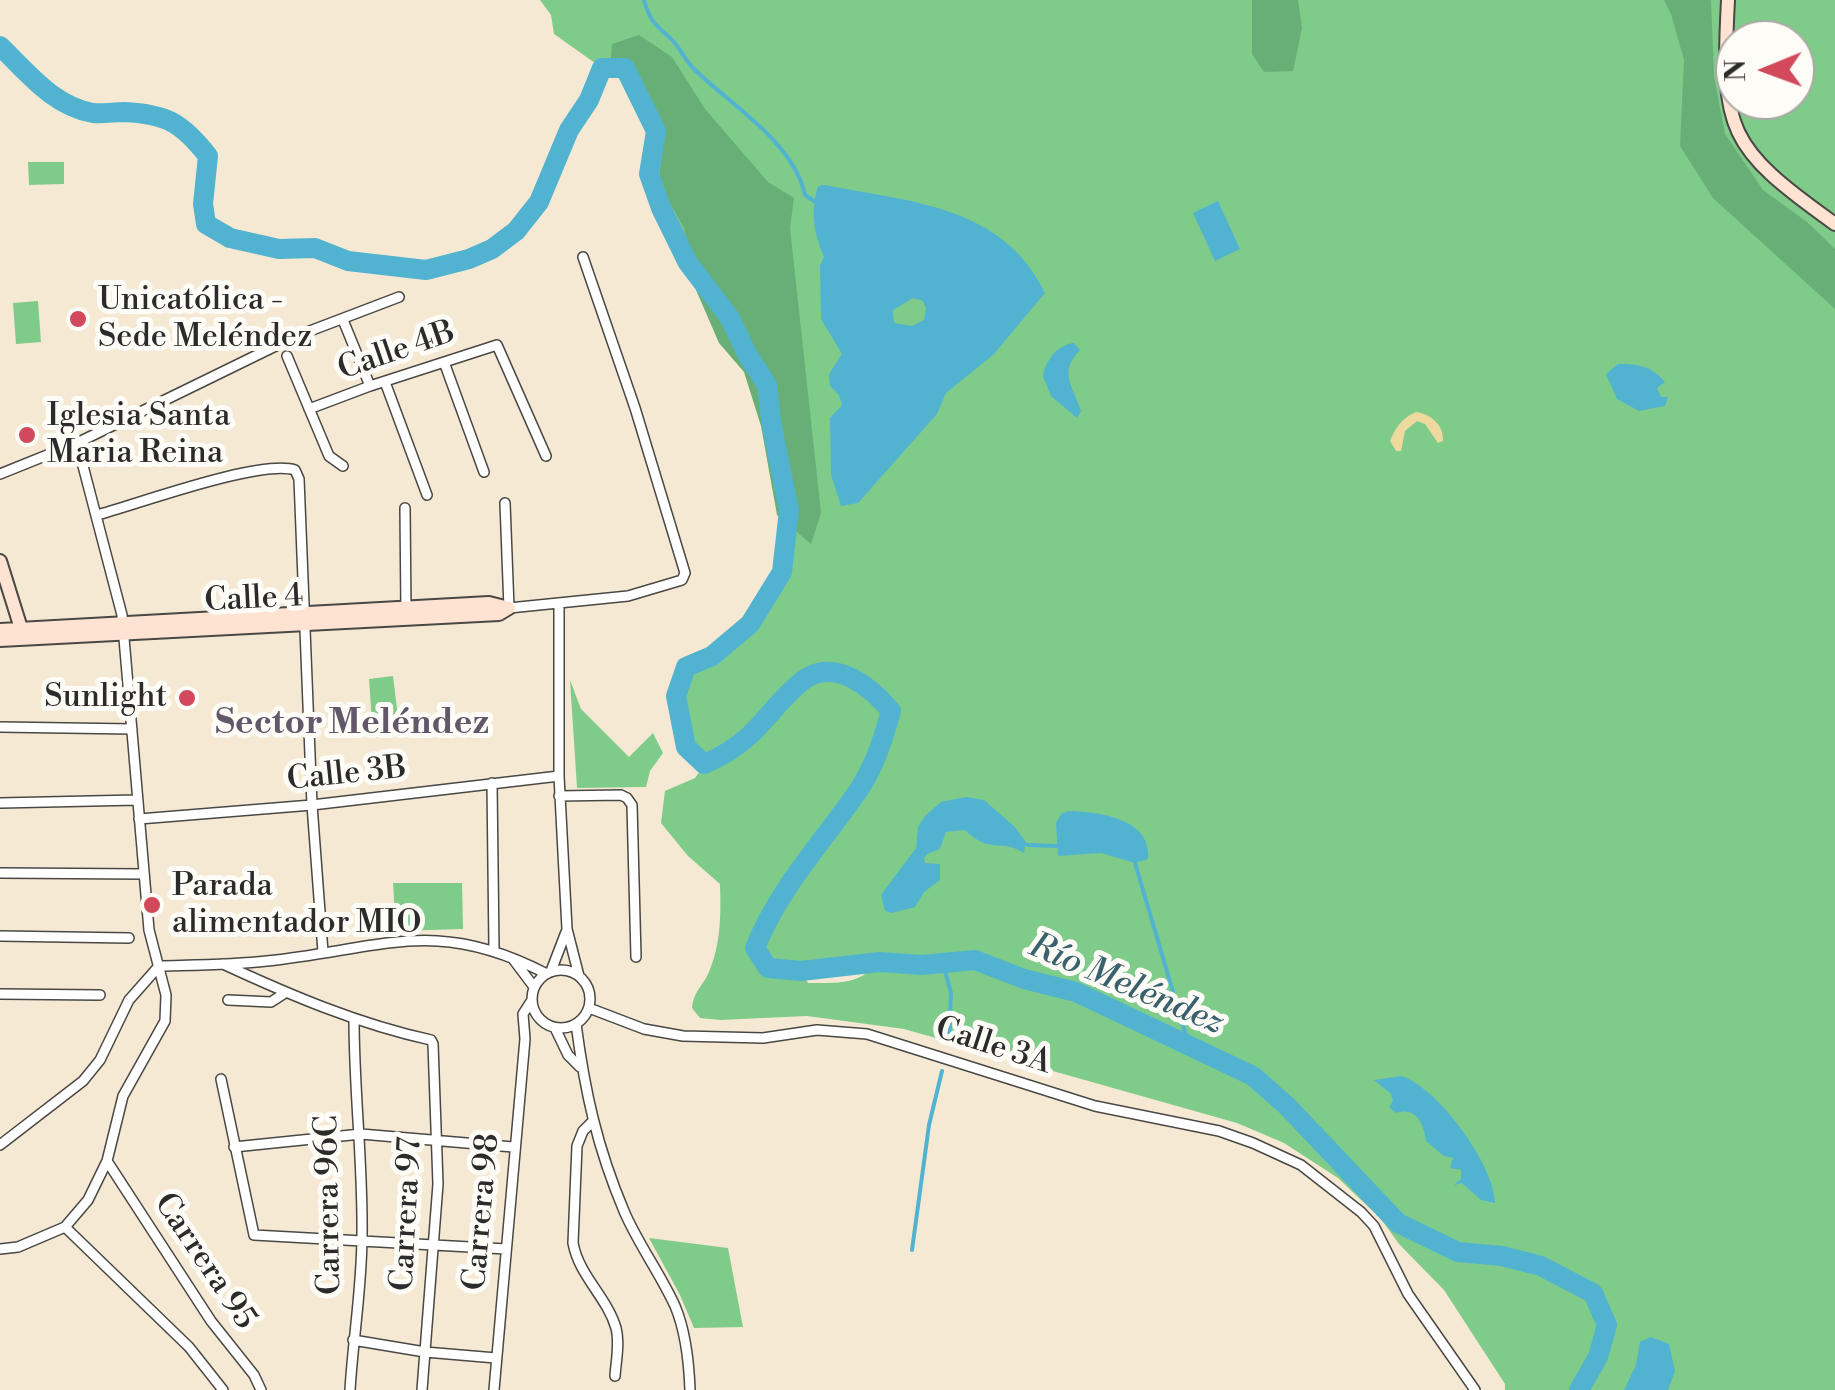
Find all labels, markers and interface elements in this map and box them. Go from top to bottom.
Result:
north arrow [1715,20,1815,120]
text: N [1719,59,1754,82]
place label: Unicatólica - Sede Meléndez [98,282,312,357]
marker: Unicatólica - Sede Meléndez [67,308,89,330]
street label: Calle 4B [333,314,461,390]
place label: Iglesia Santa Maria Reina [47,398,230,473]
marker: Iglesia Santa Maria Reina [16,424,38,446]
street label: Calle 4 [204,578,304,622]
place label: Sunlight [44,679,167,717]
marker: Sunlight [176,687,198,709]
district label: Sector Meléndez [215,704,489,746]
street label: Calle 3B [285,750,409,800]
place label: Parada alimentador MIO [172,868,422,943]
marker: Parada alimentador MIO [141,894,163,916]
water label: Río Meléndez [1022,926,1230,1046]
street label: Calle 3A [930,1010,1056,1084]
street label: Carrera 96C [309,1115,351,1295]
street label: Carrera 98 [457,1132,509,1292]
street label: Carrera 97 [385,1136,431,1292]
street label: Carrera 95 [145,1187,263,1337]

